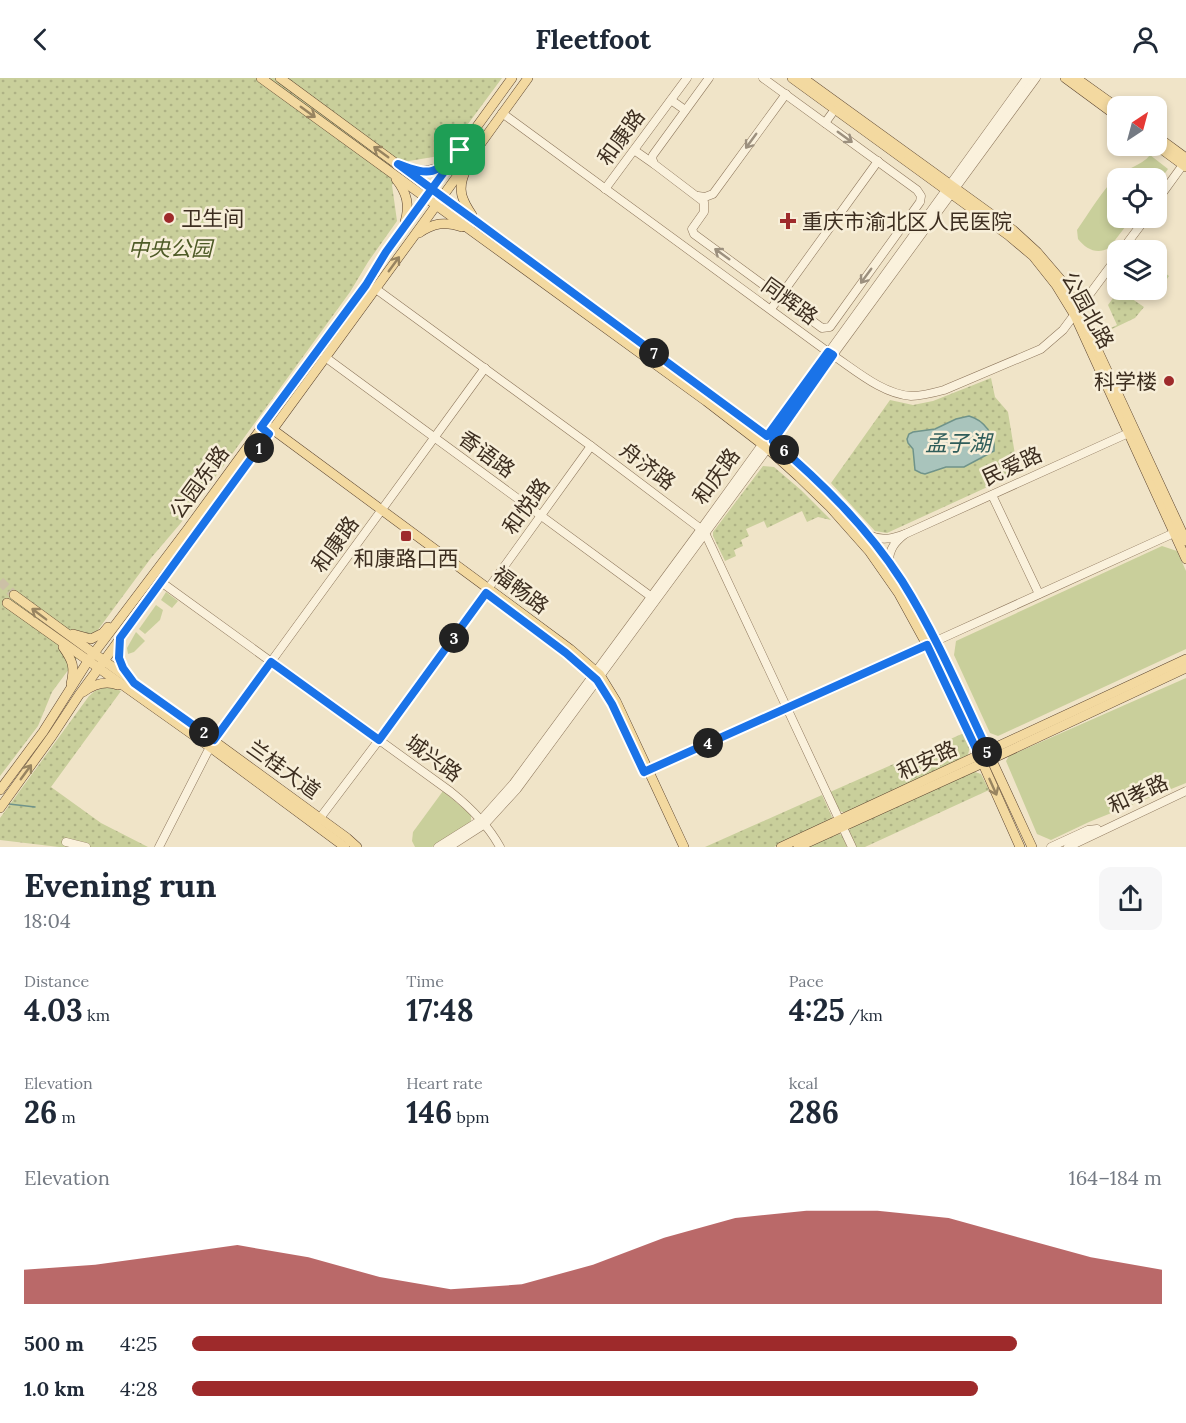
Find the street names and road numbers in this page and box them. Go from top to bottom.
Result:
street label: 和康路 [592,104,650,170]
street label: 公园北路 [1056,267,1120,353]
street label: 同辉路 [757,272,823,330]
street label: 香语路 [454,425,520,483]
street label: 舟济路 [615,436,681,496]
street label: 公园东路 [163,440,235,524]
street label: 民爱路 [978,440,1046,492]
street label: 和庆路 [687,443,745,509]
street label: 和悦路 [497,473,555,539]
street label: 和康路 [306,511,364,577]
street label: 福畅路 [488,560,554,620]
street label: 城兴路 [401,729,467,787]
street label: 兰桂大道 [242,733,326,805]
street label: 和安路 [893,734,961,786]
street label: 和孝路 [1104,768,1172,820]

